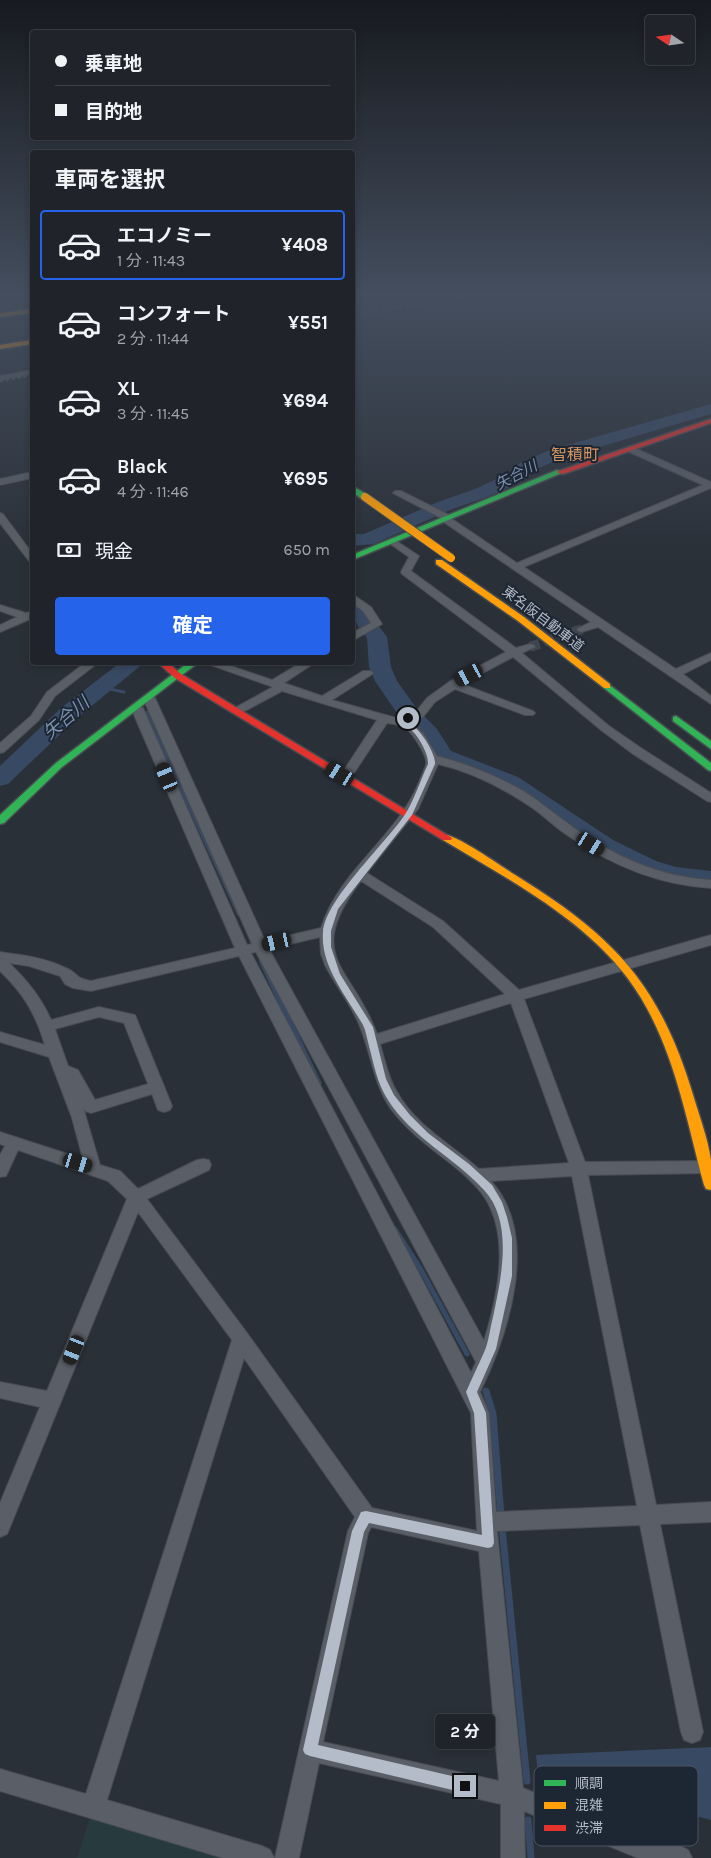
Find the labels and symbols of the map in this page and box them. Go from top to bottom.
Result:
north arrow [645,15,695,65]
district label: 智積町 [551,445,599,464]
water label: 矢合川 [492,456,542,494]
street label: 東名阪自動車道 [499,583,587,655]
car [452,661,485,689]
water label: 矢合川 [38,691,95,744]
route start [397,707,419,729]
car [154,760,179,794]
car [323,760,356,788]
car [574,830,607,858]
car [260,931,293,953]
car [61,1151,94,1175]
car [61,1333,86,1367]
callout: 2 分 [435,1714,495,1748]
legend [534,1766,698,1846]
route end [454,1775,476,1797]
text: 順調 [575,1775,603,1792]
text: 混雑 [575,1797,603,1814]
text: 渋滞 [575,1820,603,1837]

